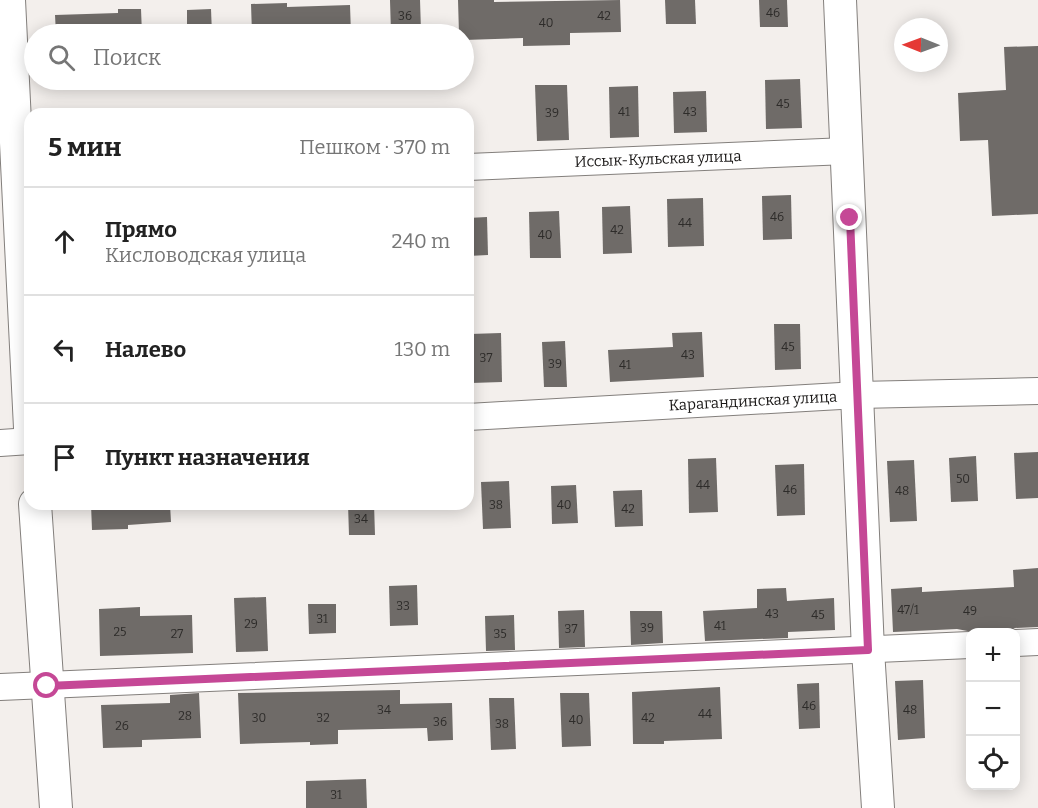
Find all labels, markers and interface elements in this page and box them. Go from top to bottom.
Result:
house number: 46 [766,6,780,20]
house number: 36 [398,9,412,23]
house number: 42 [597,9,611,23]
house number: 40 [539,16,553,30]
north arrow [894,18,948,72]
search box [24,24,474,90]
icon: search [45,41,78,74]
text: Поиск [93,44,161,71]
house number: 45 [776,97,790,111]
house number: 41 [618,105,630,119]
house number: 43 [683,105,697,119]
house number: 39 [545,106,559,120]
text: 5 мин [48,132,121,163]
text: Пешком · 370 m [299,135,450,159]
street label: Иссык-Кульская улица [574,147,742,171]
route end [836,204,862,230]
house number: 46 [770,210,784,224]
text: Прямо [105,216,177,243]
house number: 44 [678,216,692,230]
house number: 42 [610,223,624,237]
icon: ahead [48,225,81,258]
house number: 40 [538,228,552,242]
text: 240 m [392,229,450,253]
text: Кисловодская улица [105,243,306,267]
icon: left [48,333,81,366]
text: Налево [105,336,186,363]
text: 130 m [395,337,450,361]
house number: 45 [781,340,795,354]
house number: 43 [681,348,695,362]
house number: 37 [480,351,492,365]
house number: 39 [548,357,562,371]
house number: 41 [619,358,631,372]
street label: Карагандинская улица [668,388,838,414]
icon: arrive [48,441,81,474]
text: Пункт назначения [105,444,310,471]
house number: 50 [956,472,970,486]
house number: 44 [696,478,710,492]
house number: 46 [783,483,797,497]
house number: 48 [895,484,909,498]
house number: 38 [489,498,503,512]
house number: 40 [557,498,571,512]
house number: 42 [621,502,635,516]
house number: 34 [354,512,368,526]
house number: 33 [396,599,410,613]
house number: 47/1 [897,603,919,617]
house number: 49 [963,604,977,618]
house number: 43 [765,607,779,621]
house number: 45 [811,608,825,622]
house number: 31 [316,612,328,626]
house number: 29 [244,617,258,631]
house number: 41 [714,619,726,633]
house number: 39 [640,621,654,635]
house number: 37 [565,622,577,636]
house number: 25 [114,625,126,639]
house number: 27 [171,627,183,641]
house number: 35 [493,627,507,641]
map controls [966,628,1020,790]
button: + [966,628,1020,682]
route start [33,672,59,698]
button: − [966,682,1020,736]
house number: 46 [802,699,816,713]
house number: 34 [377,703,391,717]
house number: 48 [903,703,917,717]
house number: 44 [698,707,712,721]
house number: 28 [178,709,192,723]
house number: 30 [252,711,266,725]
house number: 32 [316,711,330,725]
house number: 42 [641,711,655,725]
house number: 40 [569,713,583,727]
house number: 36 [433,715,447,729]
house number: 38 [495,717,509,731]
house number: 26 [115,719,129,733]
button: locate [966,736,1020,790]
house number: 31 [330,788,342,802]

